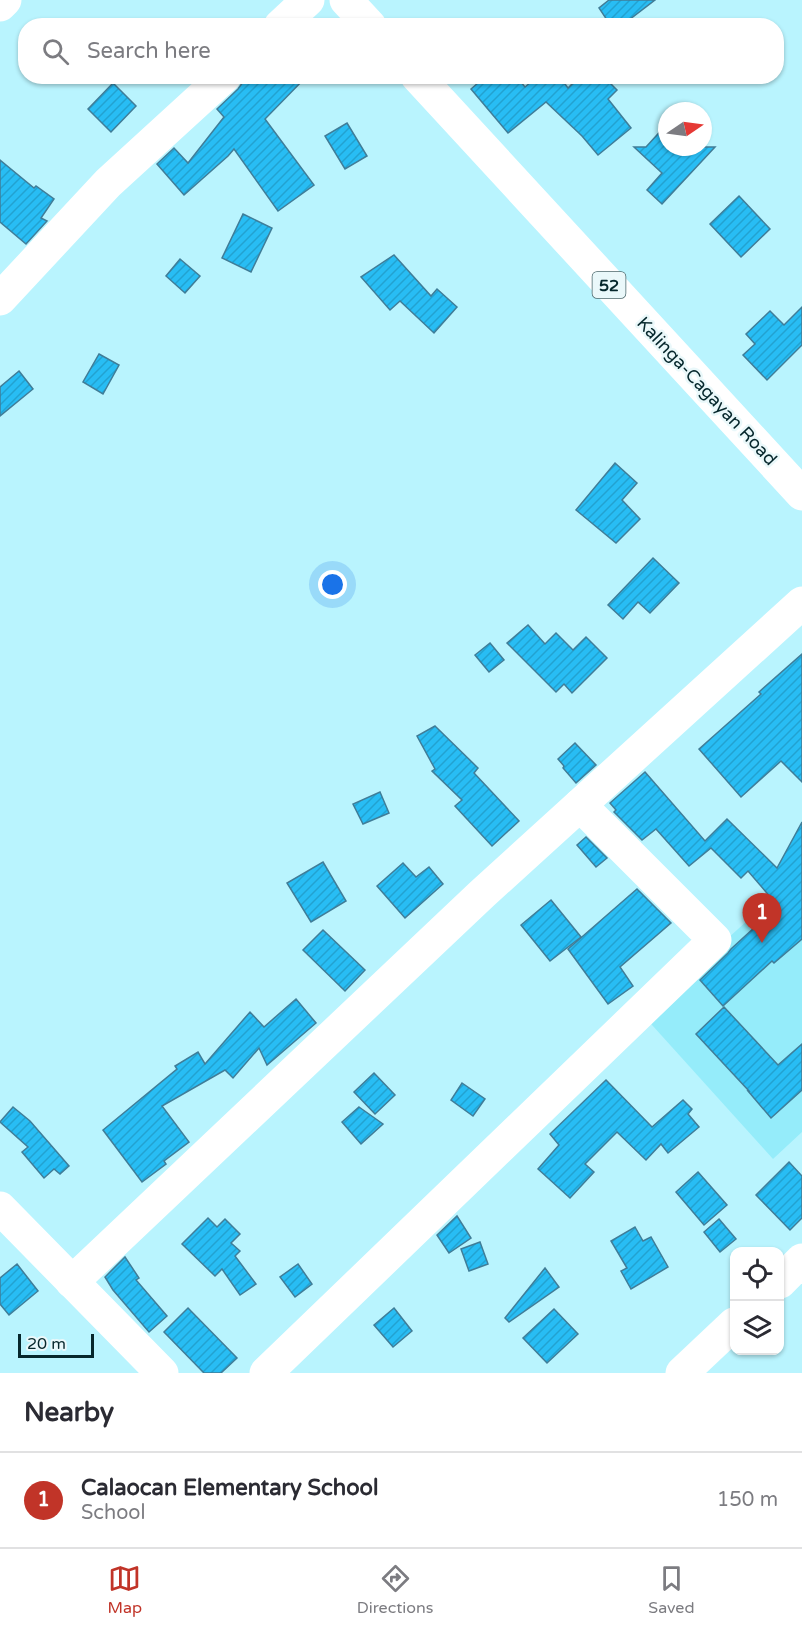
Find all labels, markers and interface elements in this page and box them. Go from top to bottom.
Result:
search box [18,18,784,84]
icon: search [39,35,72,68]
text: Search here [87,38,211,64]
north arrow [658,102,712,156]
road number: 52 [592,272,626,298]
street label: Kalinga-Cagayan Road [632,312,782,470]
your location [318,570,347,599]
pin: 1 [742,894,782,943]
map controls [730,1247,784,1355]
button: locate [730,1247,784,1301]
button: layers [730,1301,784,1355]
scale bar [18,1331,94,1358]
text: 20 m [27,1334,66,1354]
text: Nearby [24,1397,114,1428]
text: Calaocan Elementary School [81,1475,378,1501]
text: 1 [37,1488,50,1512]
text: 150 m [717,1488,778,1512]
text: School [81,1501,145,1525]
tab: Map [107,1562,142,1618]
tab: Directions [357,1562,433,1618]
tab: Saved [648,1562,695,1618]

